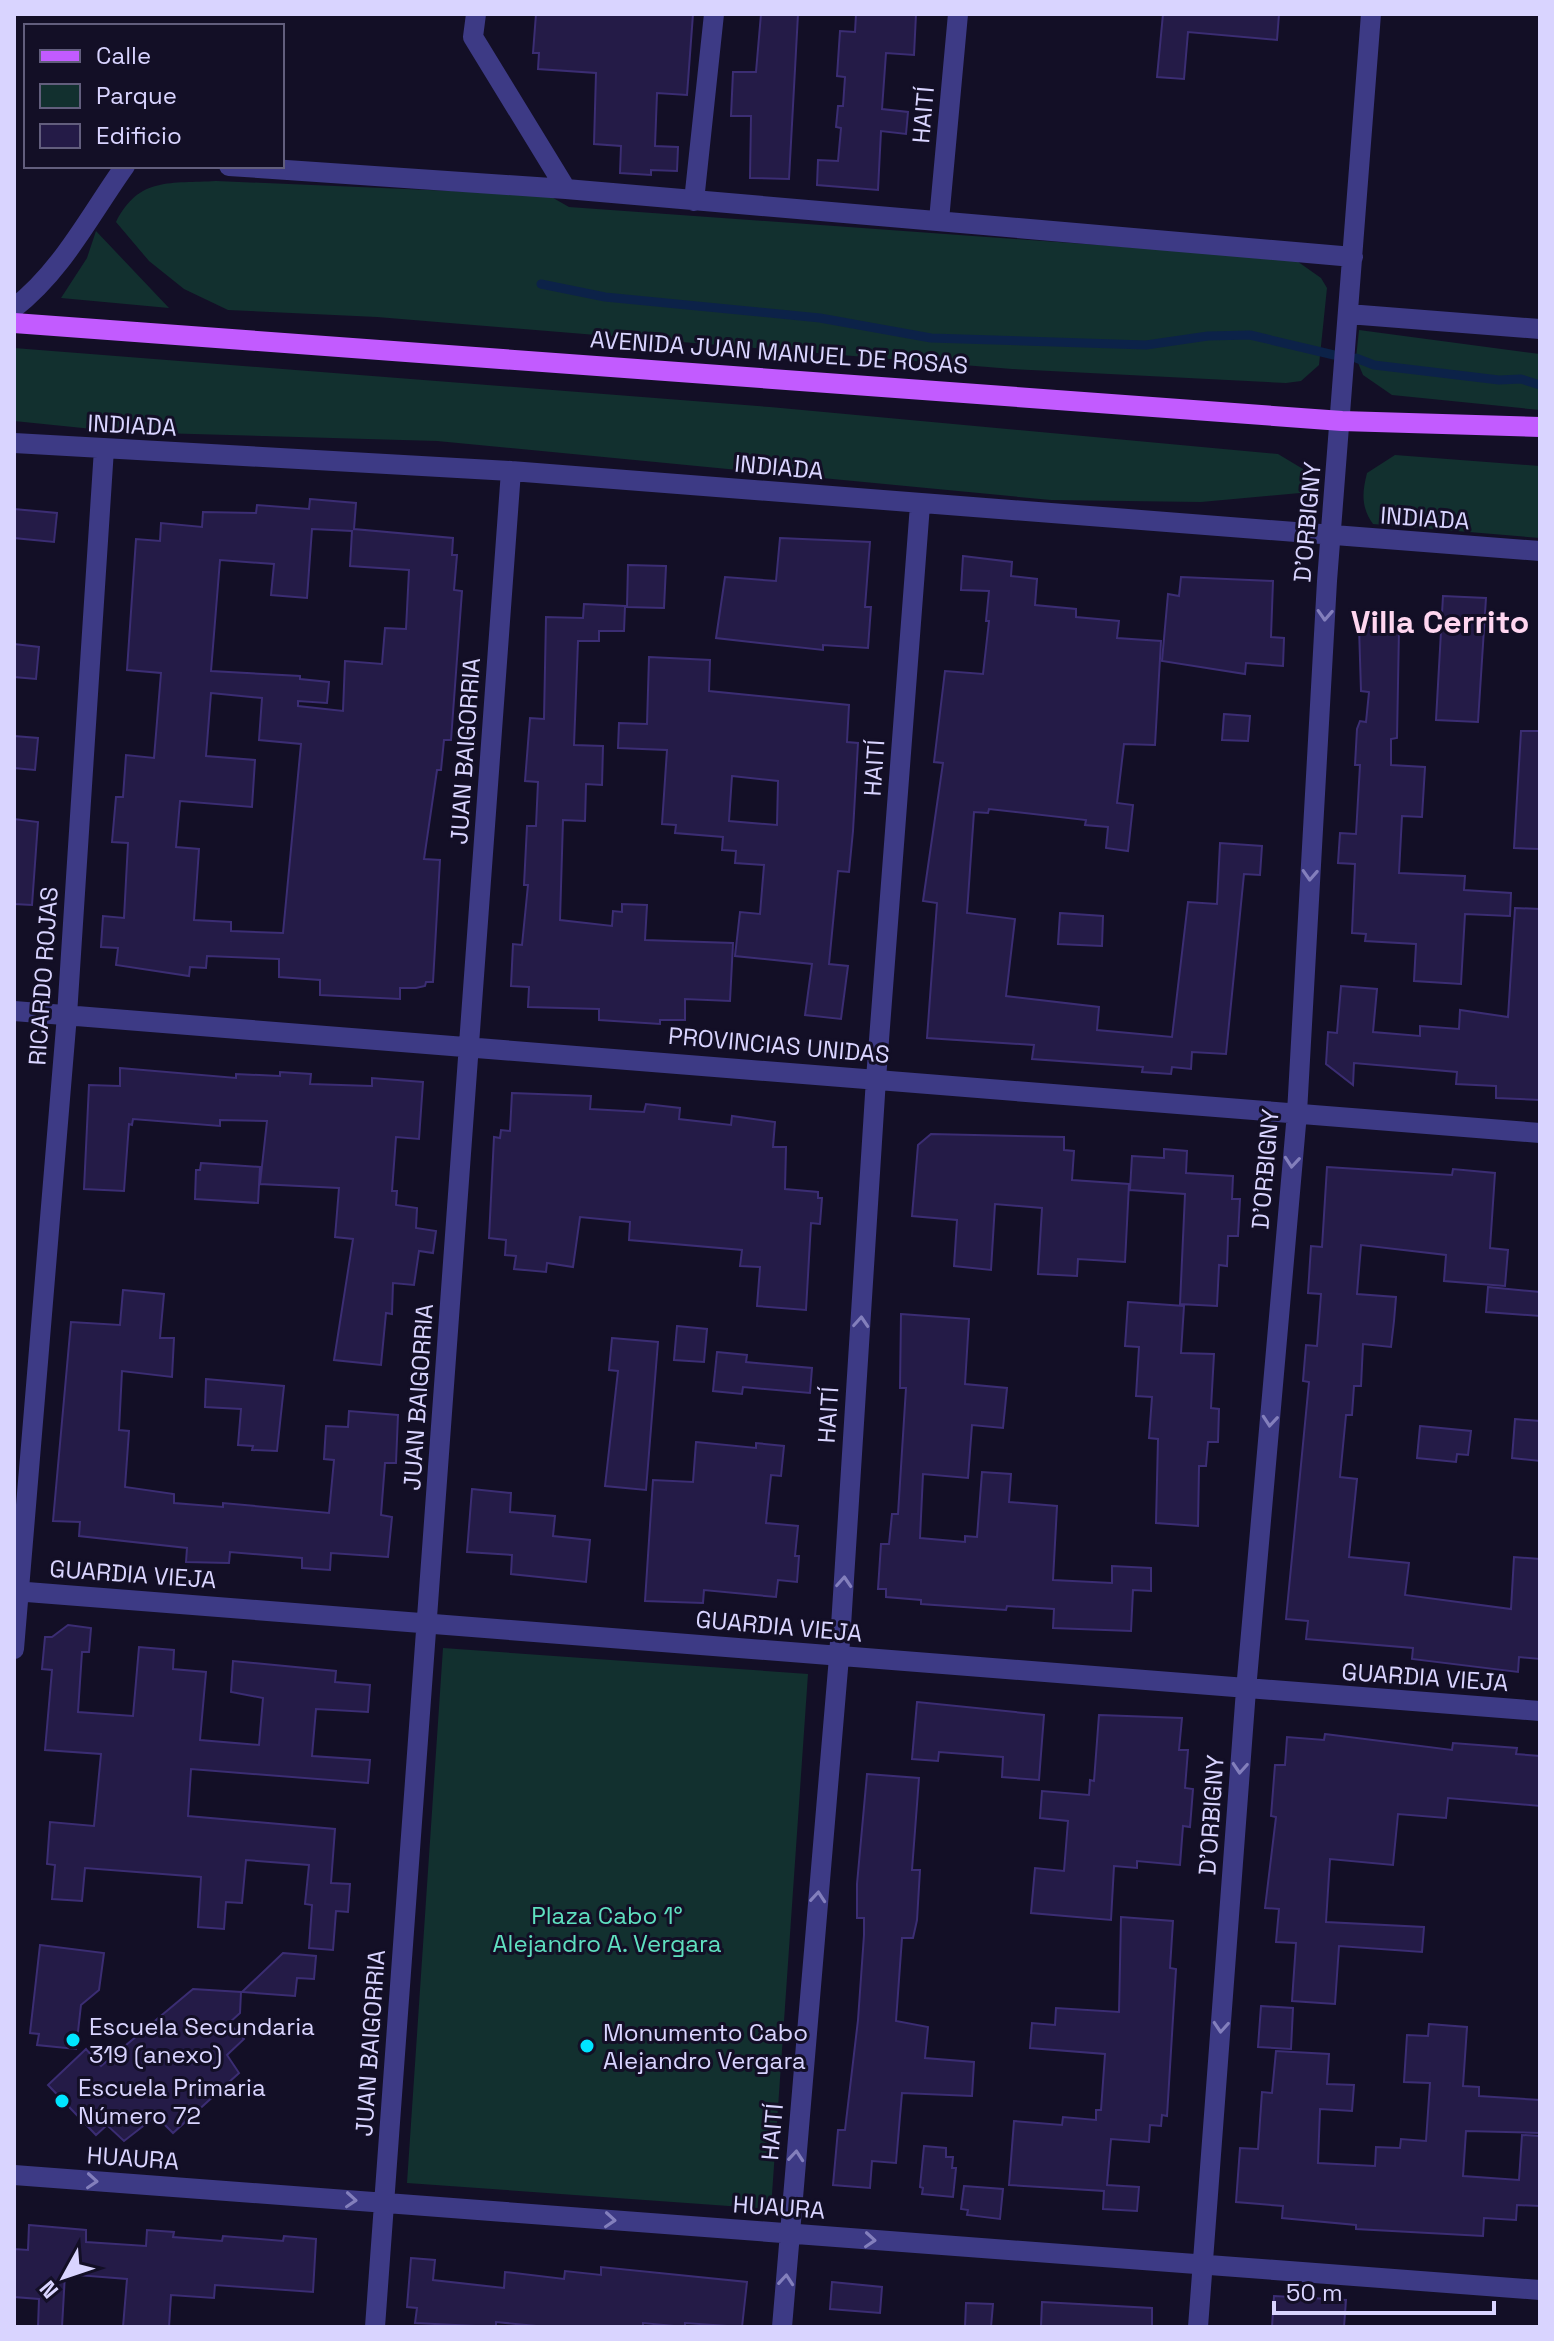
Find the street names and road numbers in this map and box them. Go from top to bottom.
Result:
street label: HAITÍ [905,85,941,145]
street label: AVENIDA JUAN MANUEL DE ROSAS [589,323,969,381]
street label: INDIADA [87,407,177,443]
street label: INDIADA [733,448,825,486]
street label: D'ORBIGNY [1286,460,1328,584]
street label: INDIADA [1379,499,1471,537]
street label: JUAN BAIGORRIA [443,657,487,845]
street label: HAITÍ [857,739,891,797]
street label: RICARDO ROJAS [21,886,65,1066]
street label: PROVINCIAS UNIDAS [667,1020,891,1070]
street label: D'ORBIGNY [1244,1107,1286,1231]
street label: JUAN BAIGORRIA [396,1303,440,1491]
street label: HAITÍ [811,1386,845,1444]
street label: GUARDIA VIEJA [49,1553,217,1595]
street label: GUARDIA VIEJA [694,1603,864,1649]
street label: GUARDIA VIEJA [1341,1656,1509,1698]
street label: D'ORBIGNY [1191,1753,1231,1876]
street label: JUAN BAIGORRIA [348,1949,392,2137]
street label: HAITÍ [754,2102,790,2162]
street label: HUAURA [86,2139,180,2177]
street label: HUAURA [732,2188,826,2226]

